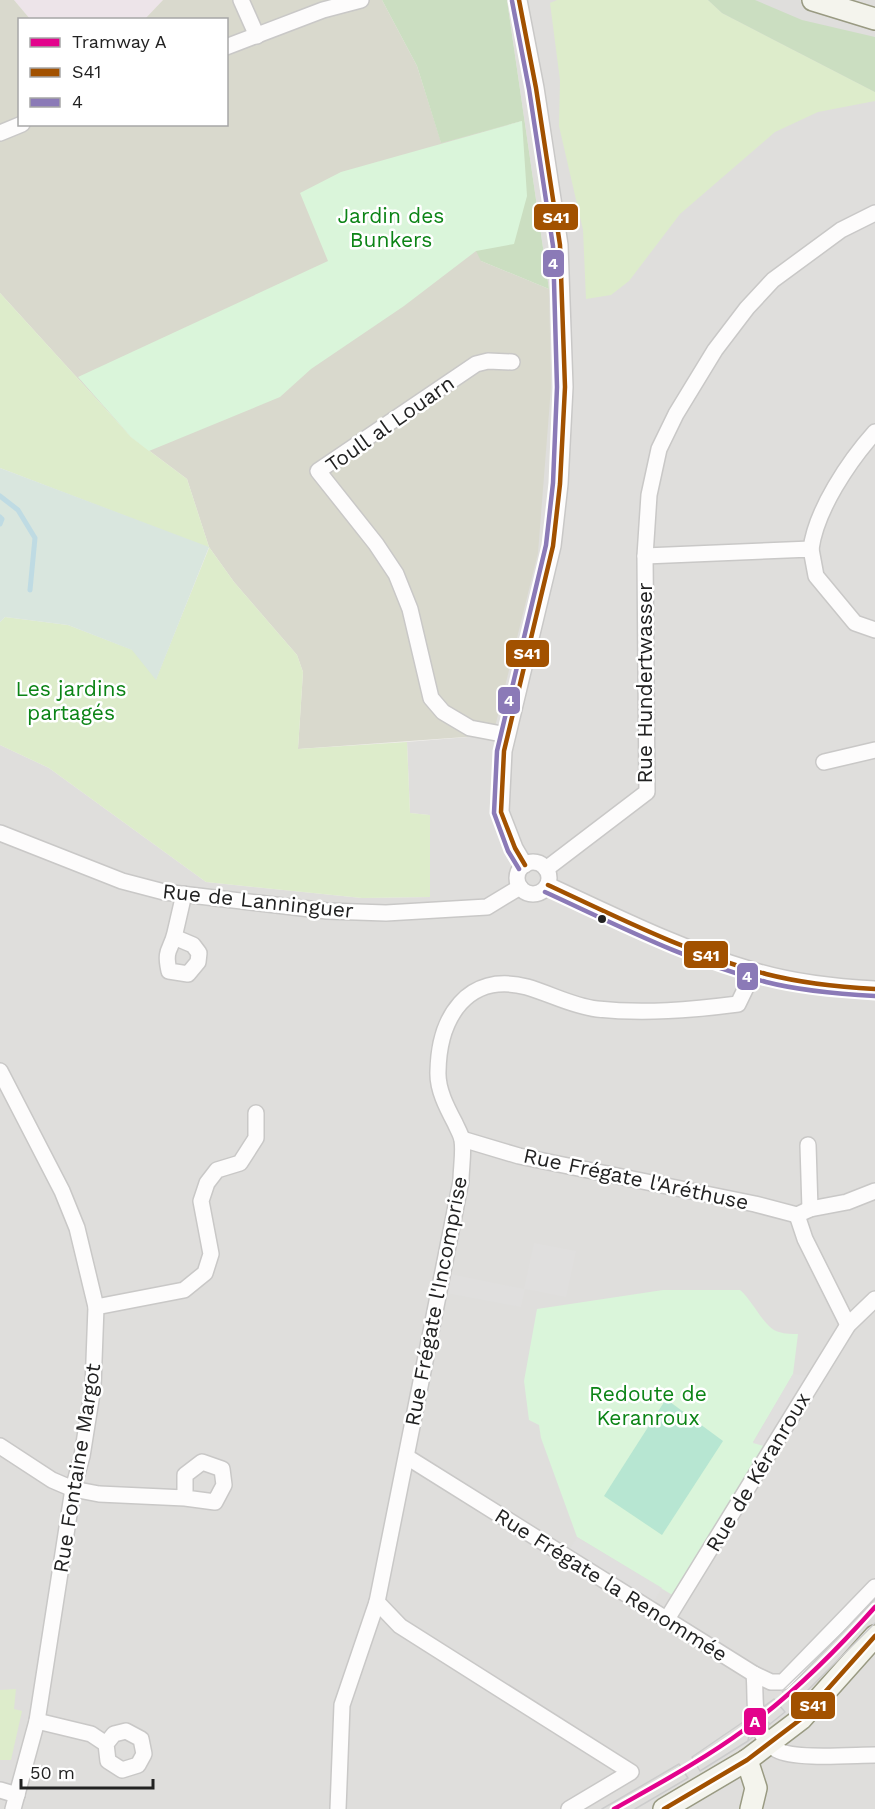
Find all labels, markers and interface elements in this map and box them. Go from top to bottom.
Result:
legend [18,18,228,126]
text: Tramway A [72,31,167,52]
text: S41 [72,61,101,82]
text: 4 [72,91,83,112]
park label: Jardin des Bunkers [338,203,444,252]
line badge: S41 [533,203,579,231]
text: S41 [542,208,570,227]
line badge: 4 [542,249,565,278]
text: 4 [548,254,558,273]
street label: Toull al Louarn [321,370,459,477]
street label: Rue Hundertwasser [632,582,657,784]
line badge: S41 [505,639,550,668]
text: S41 [513,644,541,663]
park label: Les jardins partagés [15,676,127,725]
line badge: 4 [497,686,521,715]
text: 4 [504,691,514,710]
street label: Rue de Lanninguer [161,878,355,923]
unlabelled marker [596,913,608,925]
line badge: S41 [683,940,729,969]
text: S41 [692,946,720,965]
line badge: 4 [736,962,759,991]
text: 4 [742,967,752,986]
street label: Rue Frégate l'Aréthuse [521,1142,751,1215]
street label: Rue Frégate l'Incomprise [399,1174,472,1428]
street label: Rue Fontaine Margot [48,1361,105,1574]
park label: Redoute de Keranroux [589,1381,707,1430]
street label: Rue de Kéranroux [700,1387,815,1556]
street label: Rue Frégate la Renommée [490,1503,732,1667]
line badge: S41 [790,1691,836,1720]
text: S41 [799,1696,827,1715]
line badge: A [743,1707,767,1736]
text: A [750,1712,761,1731]
scale bar [21,1752,153,1790]
text: 50 m [30,1762,75,1783]

